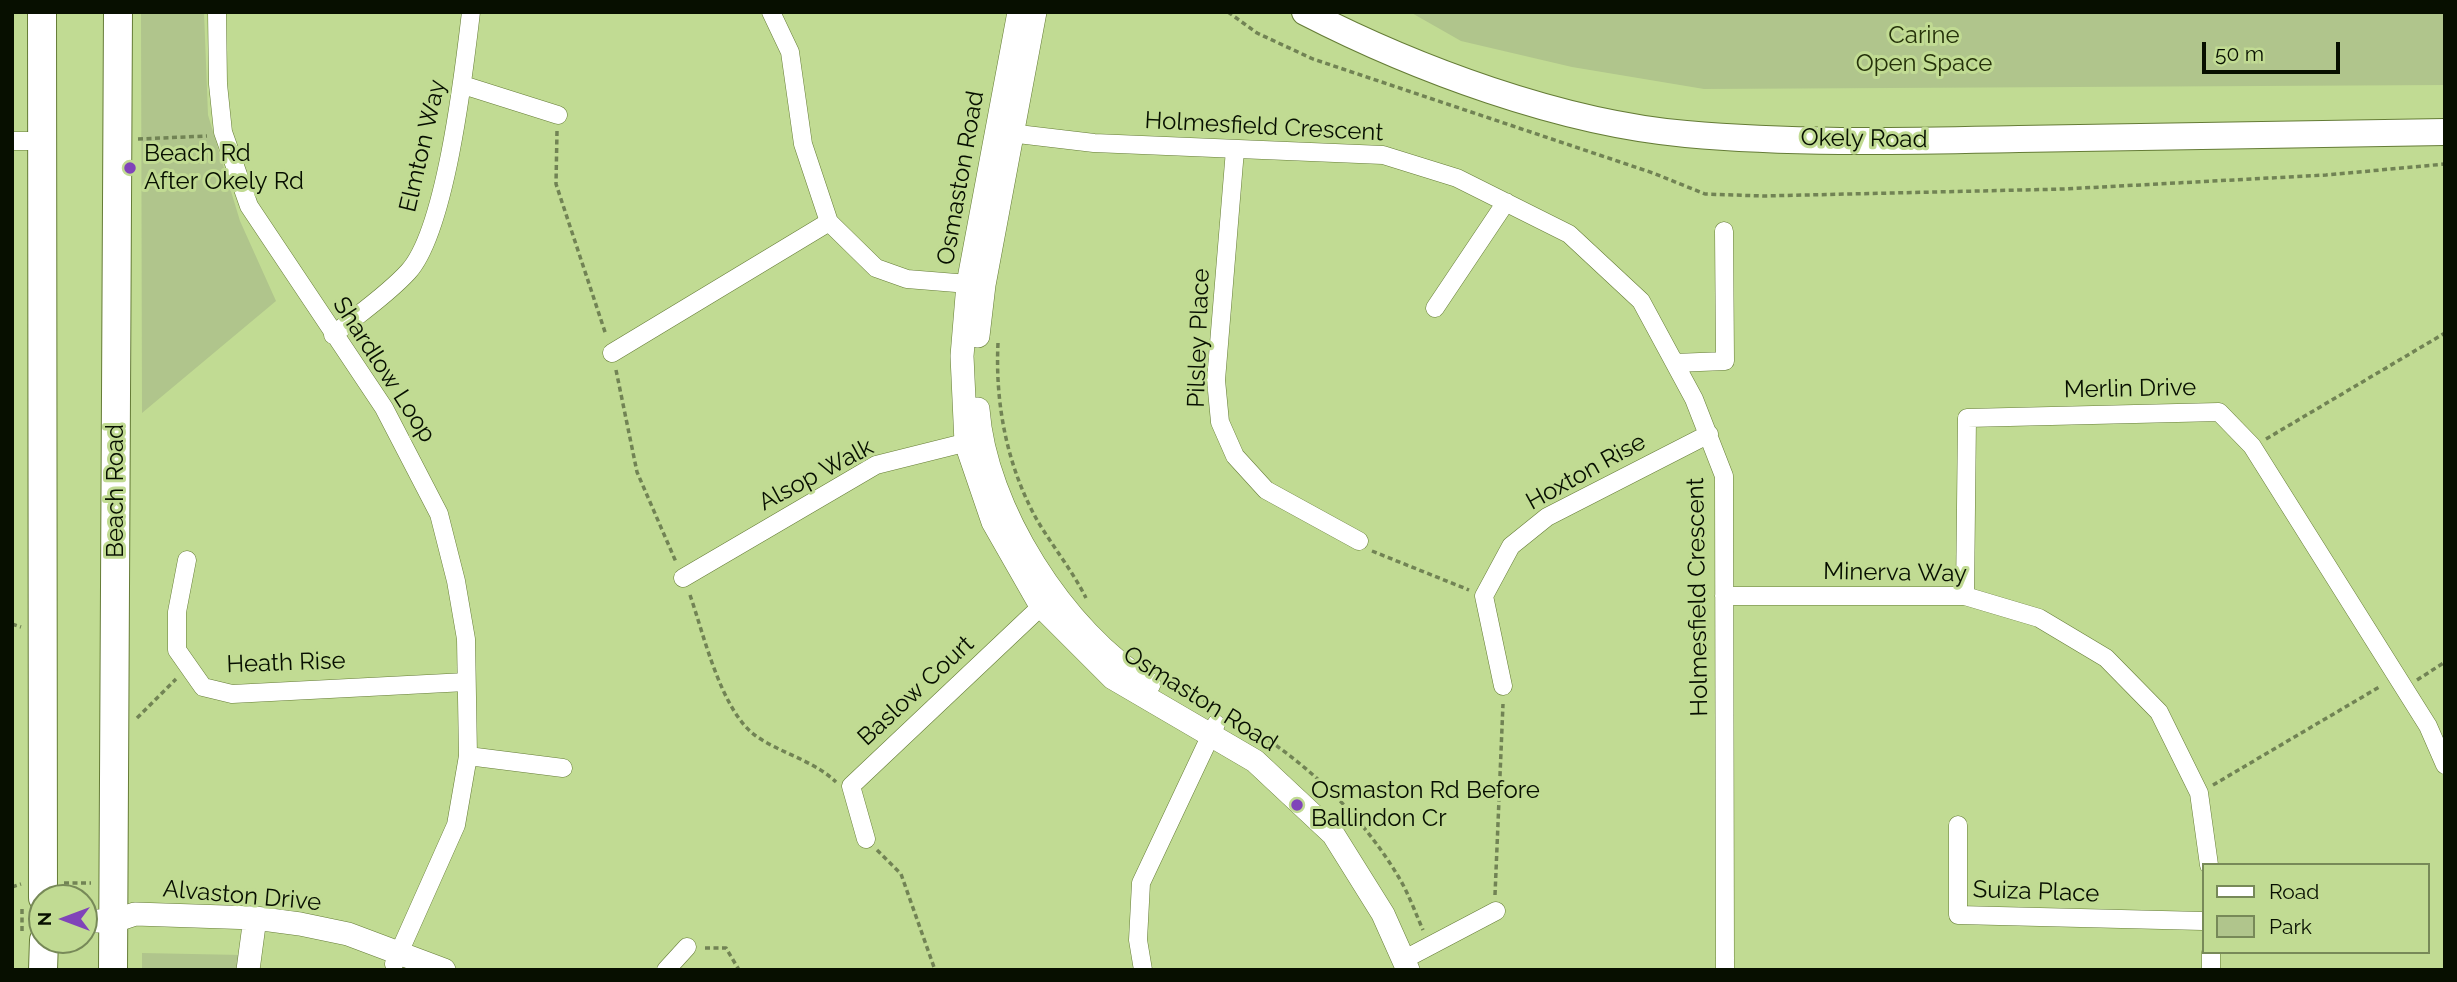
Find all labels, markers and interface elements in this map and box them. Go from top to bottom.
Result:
park label: Carine Open Space [1856,22,1992,78]
scale bar [2205,28,2343,72]
text: 50 m [2215,41,2264,66]
street label: Elmton Way [394,77,452,215]
street label: Osmaston Road [932,89,990,267]
street label: Holmesfield Crescent [1144,106,1384,148]
street label: Okely Road [1800,123,1928,155]
place label: Beach Rd After Okely Rd [144,140,304,196]
marker: Beach Rd After Okely Rd [122,160,138,176]
street label: Pilsley Place [1182,268,1216,408]
street label: Shardlow Loop [326,292,442,448]
street label: Merlin Drive [2064,373,2196,405]
street label: Beach Road [102,424,130,558]
street label: Hoxton Rise [1521,427,1651,517]
street label: Alsop Walk [754,433,878,517]
street label: Holmesfield Crescent [1682,477,1714,717]
street label: Minerva Way [1823,557,1967,589]
street label: Baslow Court [852,630,980,752]
street label: Osmaston Road [1118,640,1282,758]
street label: Heath Rise [226,647,346,679]
place label: Osmaston Rd Before Ballindon Cr [1311,777,1540,833]
marker: Osmaston Rd Before Ballindon Cr [1289,797,1305,813]
legend [2202,863,2429,954]
street label: Alvaston Drive [162,875,322,917]
street label: Suiza Place [1972,875,2100,909]
text: Road [2269,879,2319,904]
north arrow [28,884,98,954]
text: N [33,912,55,926]
text: Park [2269,914,2312,939]

